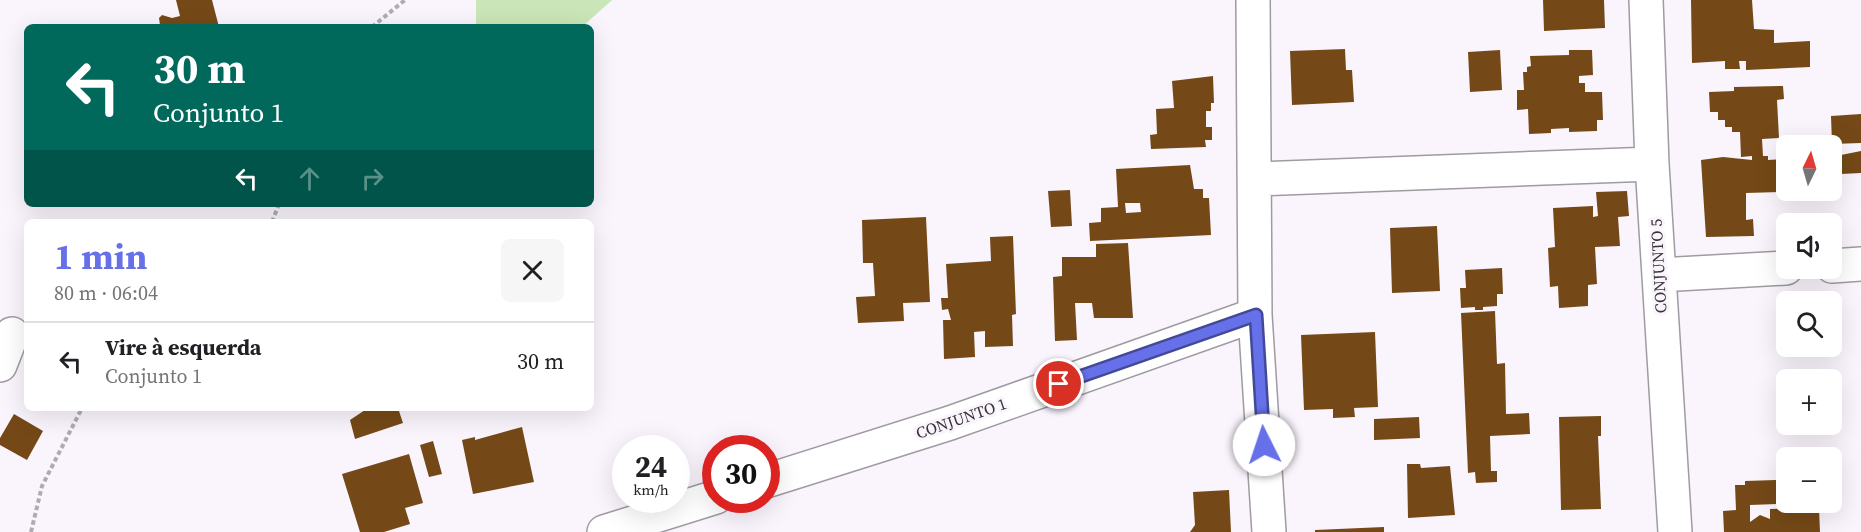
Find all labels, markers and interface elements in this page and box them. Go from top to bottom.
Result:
text: 30 m [153,39,246,97]
icon: left [54,48,132,126]
text: Conjunto 1 [153,94,284,131]
north arrow [1776,135,1842,201]
map controls [1776,135,1842,513]
icon: left [230,162,263,195]
icon: ahead [293,162,326,195]
icon: right [356,162,389,195]
button: sound [1776,213,1842,279]
street label: CONJUNTO 5 [1645,218,1671,314]
text: 1 min [54,232,147,281]
button: close [501,239,564,302]
text: 80 m · 06:04 [54,279,158,307]
button: search [1776,291,1842,357]
text: Vire à esquerda [105,332,261,362]
icon: left [54,345,87,378]
text: 30 m [517,346,564,376]
pin [1033,358,1084,409]
text: Conjunto 1 [105,362,202,390]
icon: arrive [1042,367,1075,400]
button: + [1776,369,1842,435]
street label: CONJUNTO 1 [913,392,1009,444]
position arrow [1232,413,1296,477]
speed limit sign: 30 [702,435,780,513]
text: 24 [635,446,667,487]
button: − [1776,447,1842,513]
text: km/h [633,479,669,500]

